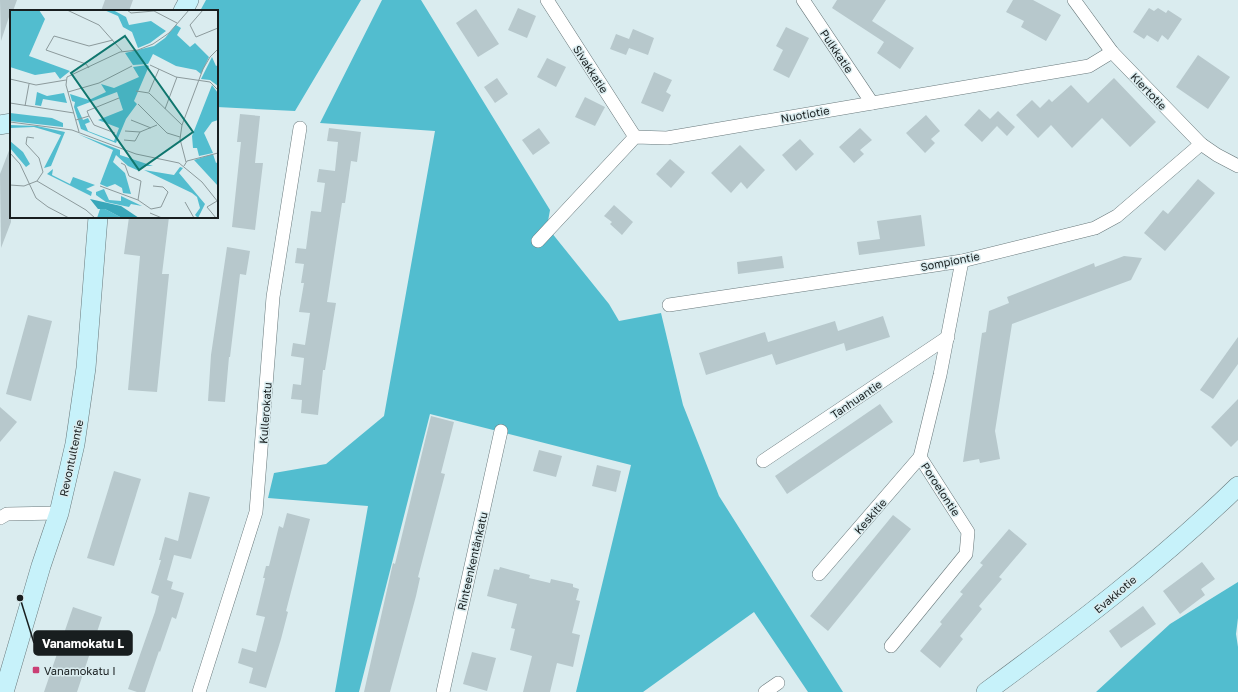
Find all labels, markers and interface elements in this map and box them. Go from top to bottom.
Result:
inset map [10,10,218,218]
street label: Pulkkatie [818,27,856,75]
street label: Sivakkatie [571,43,611,95]
street label: Kiertotie [1128,70,1170,112]
street label: Nuotiotie [780,103,830,125]
street label: Sompiontie [919,249,981,273]
street label: Tanhuantie [828,377,884,421]
street label: Kullerokatu [256,382,274,444]
street label: Revontultentie [57,418,85,498]
street label: Poroelontie [919,460,963,518]
street label: Keskitie [851,496,889,536]
street label: Rinteenkentänkatu [454,510,490,612]
street label: Evakkotie [1091,573,1139,615]
callout: Vanamokatu L [34,631,132,655]
text: Vanamokatu L [42,636,124,651]
place label: Vanamokatu I [44,664,116,677]
marker: Vanamokatu I [31,665,41,675]

